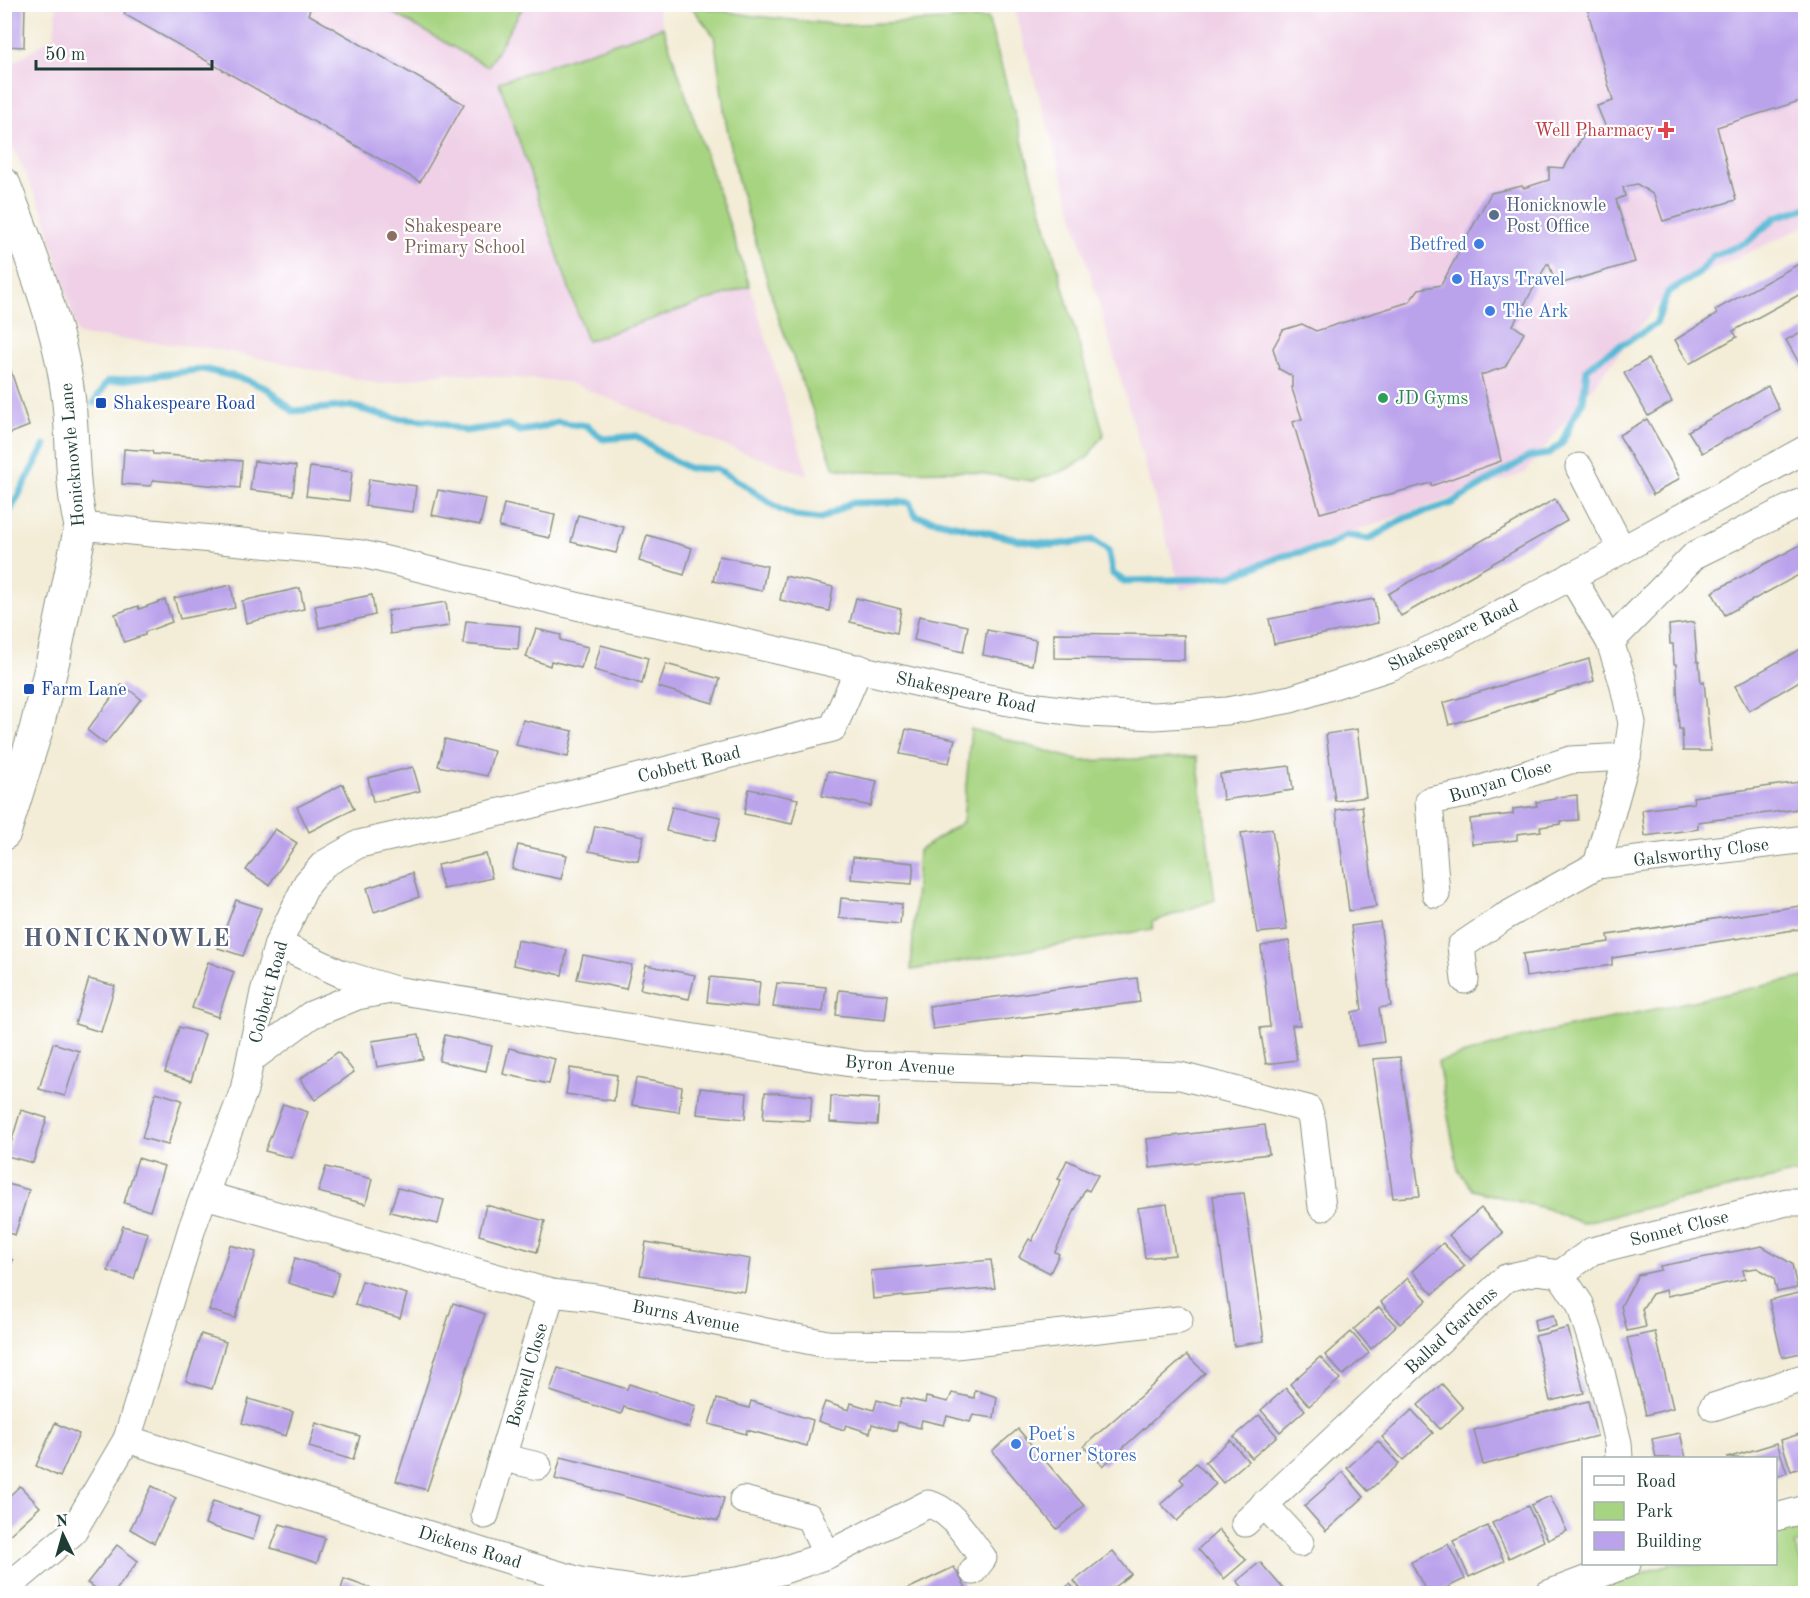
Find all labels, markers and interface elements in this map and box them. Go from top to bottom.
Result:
scale bar [36,33,212,71]
text: 50 m [45,46,85,64]
place label: Well Pharmacy [1535,122,1654,140]
marker: Well Pharmacy [1659,123,1673,137]
place label: Honicknowle Post Office [1506,197,1606,236]
marker: Honicknowle Post Office [1487,208,1501,222]
place label: Shakespeare Primary School [404,218,525,257]
marker: Shakespeare Primary School [385,229,399,243]
place label: Betfred [1409,236,1467,254]
marker: Betfred [1472,237,1486,251]
place label: Hays Travel [1469,271,1565,289]
marker: Hays Travel [1450,272,1464,286]
place label: The Ark [1502,303,1568,321]
marker: The Ark [1483,304,1497,318]
street label: Honicknowle Lane [58,382,88,528]
place label: JD Gyms [1395,390,1469,408]
marker: JD Gyms [1376,391,1390,405]
place label: Shakespeare Road [113,395,256,413]
marker: Shakespeare Road [94,396,108,410]
street label: Shakespeare Road [1385,597,1521,675]
street label: Shakespeare Road [894,669,1037,717]
place label: Farm Lane [41,681,127,699]
marker: Farm Lane [22,682,36,696]
street label: Cobbett Road [636,743,743,786]
street label: Bunyan Close [1447,758,1554,806]
street label: Galsworthy Close [1632,836,1770,870]
district label: HONICKNOWLE [23,928,231,952]
street label: Cobbett Road [247,939,291,1046]
street label: Byron Avenue [844,1053,956,1079]
street label: Sonnet Close [1628,1208,1730,1250]
street label: Ballad Gardens [1402,1284,1501,1378]
street label: Burns Avenue [631,1298,741,1336]
street label: Boswell Close [505,1321,551,1429]
place label: Poet's Corner Stores [1028,1426,1137,1465]
marker: Poet's Corner Stores [1009,1437,1023,1451]
legend [1582,1457,1777,1565]
text: Road [1636,1473,1676,1491]
text: Park [1636,1503,1673,1521]
north arrow [33,1505,93,1565]
text: N [55,1513,69,1531]
street label: Dickens Road [416,1524,524,1572]
text: Building [1636,1533,1702,1551]

